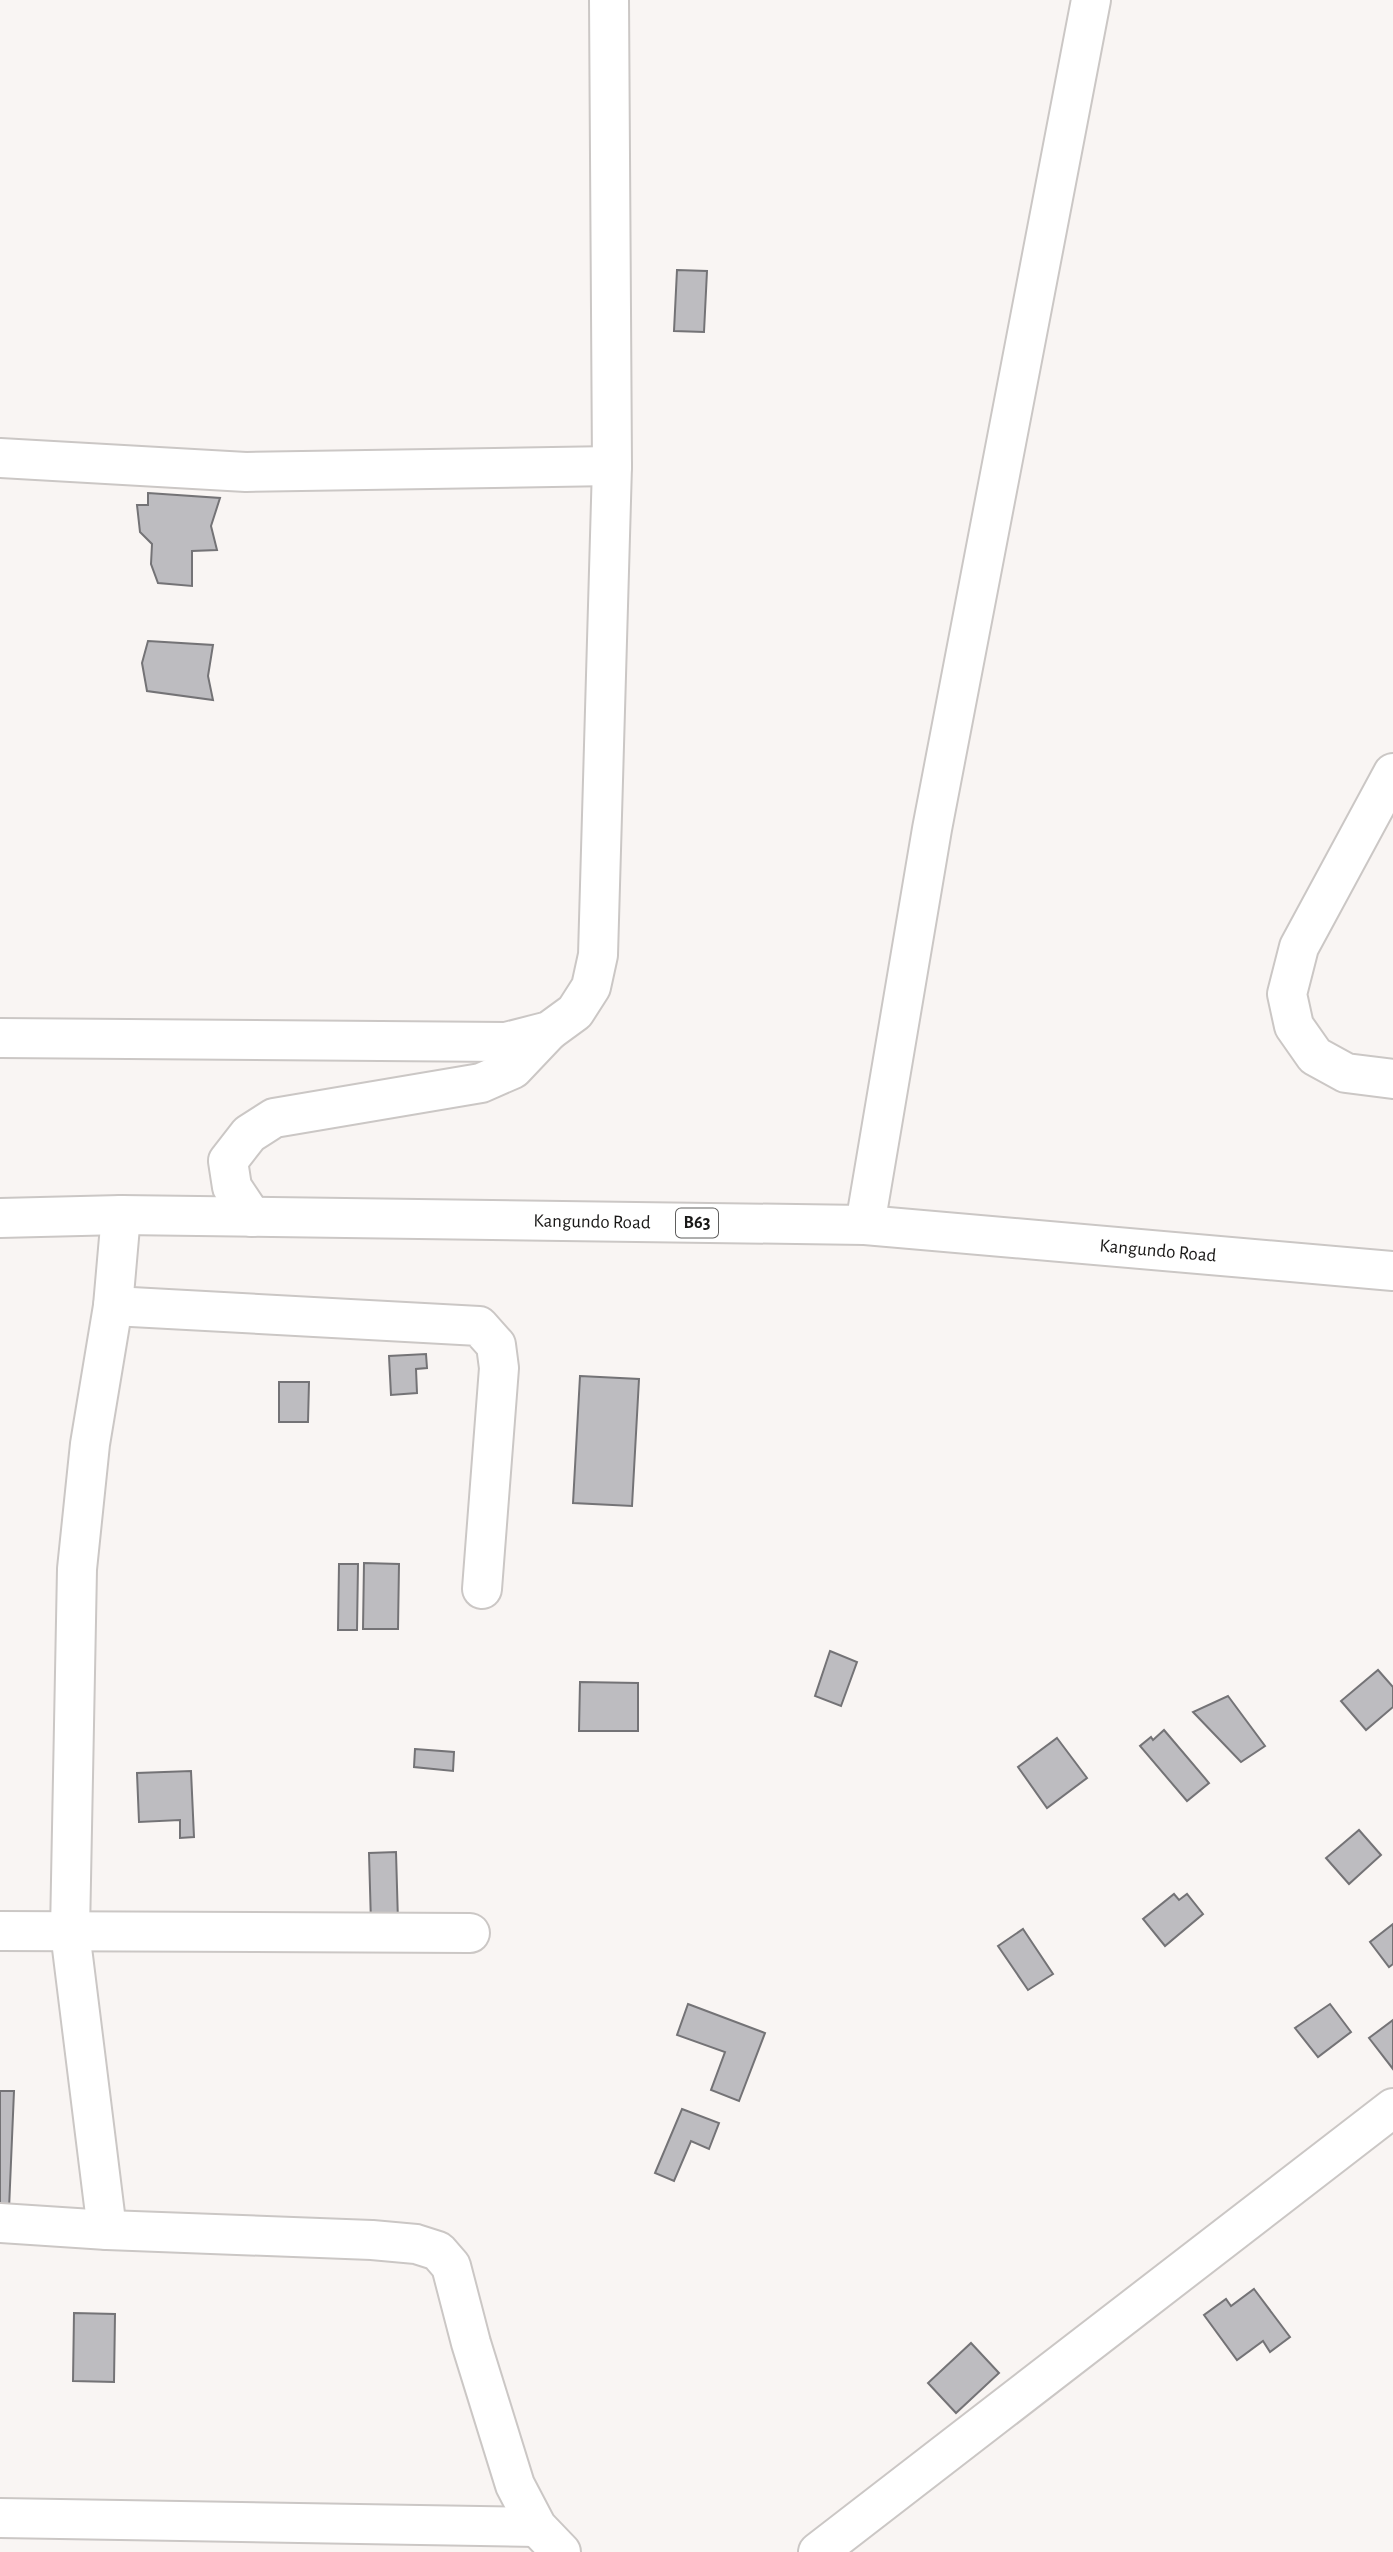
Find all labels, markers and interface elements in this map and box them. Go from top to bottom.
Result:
road number: B63 [676,1208,718,1238]
street label: Kangundo Road [533,1211,651,1233]
street label: Kangundo Road [1099,1236,1217,1266]

